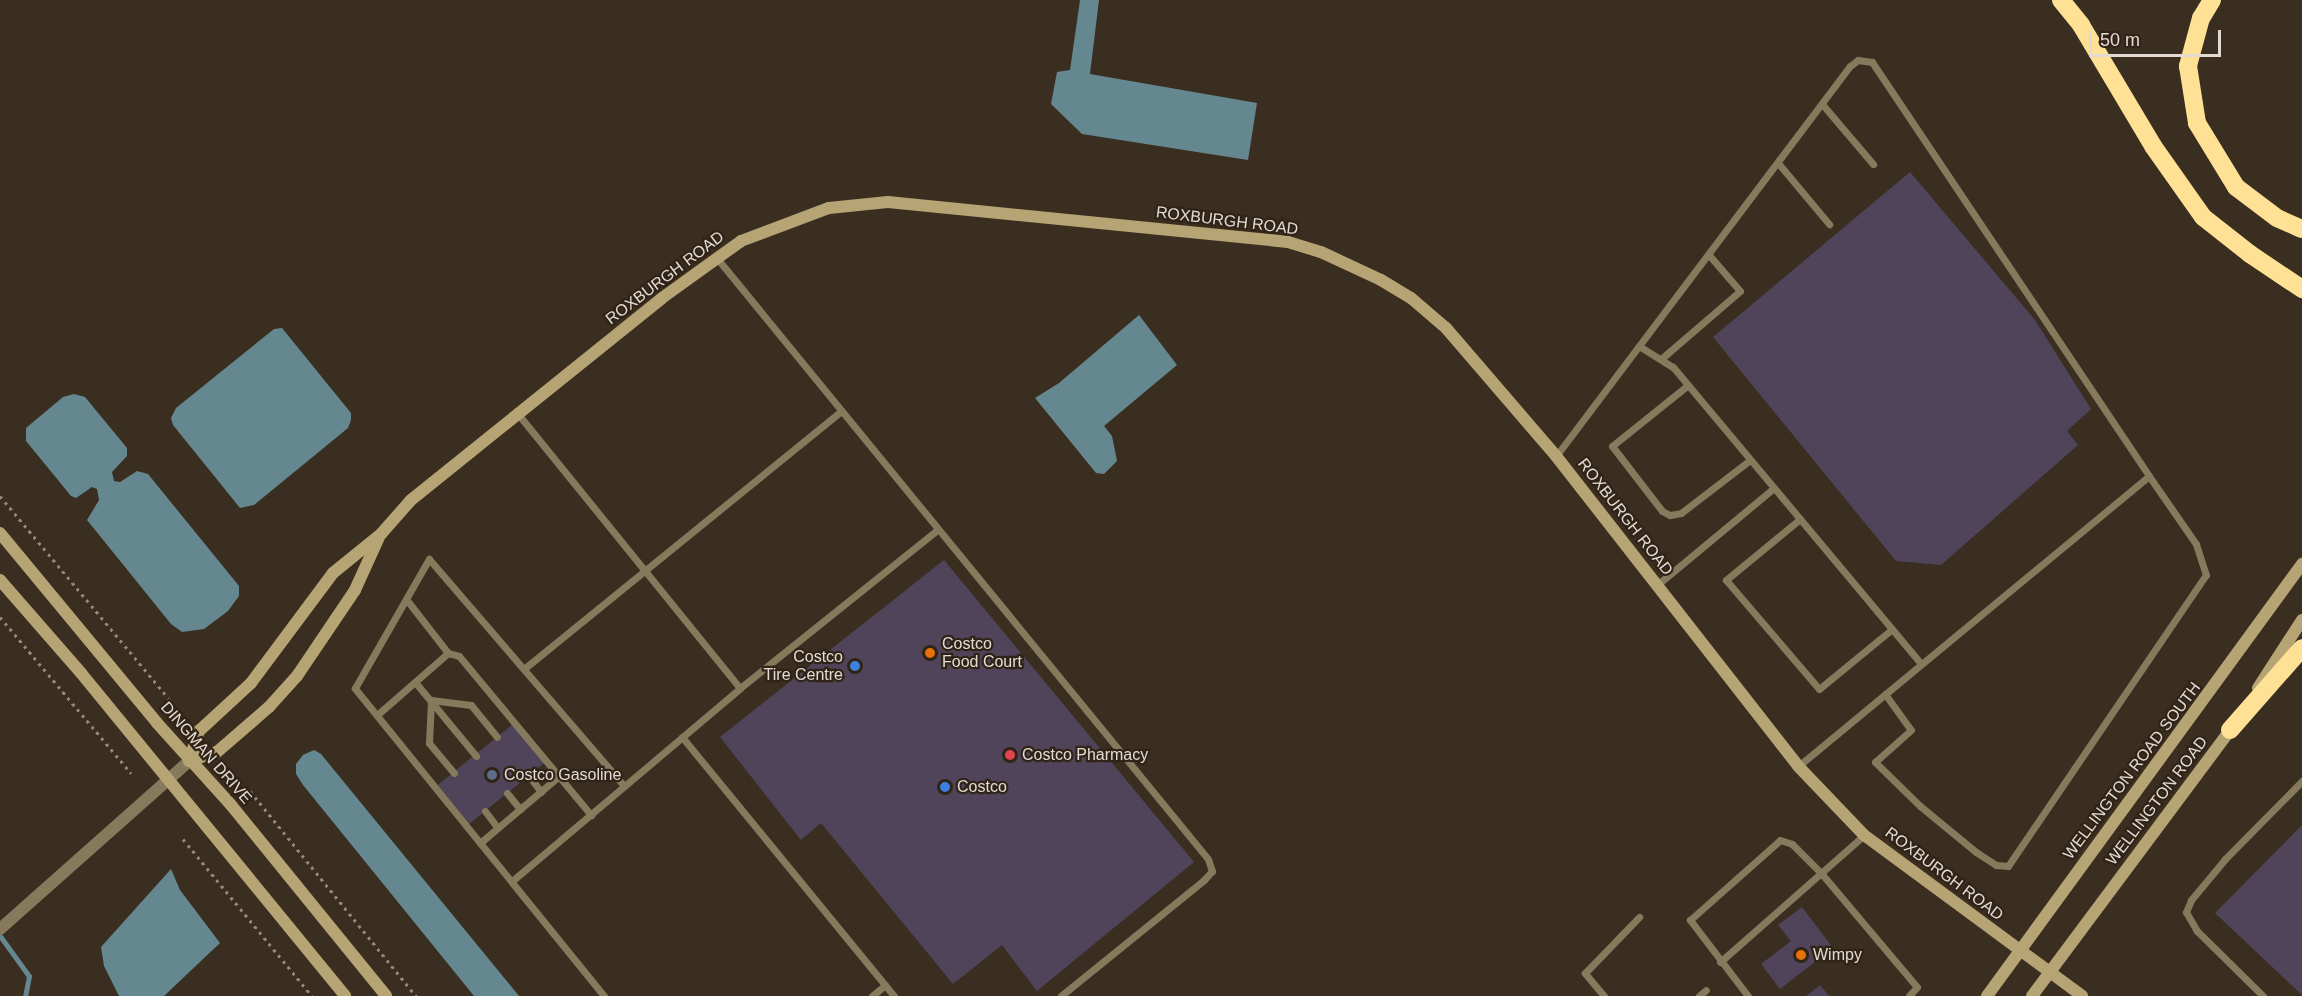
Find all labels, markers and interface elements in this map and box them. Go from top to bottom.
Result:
scale bar [2092,18,2224,56]
text: 50 m [2100,30,2140,50]
street label: ROXBURGH ROAD [1155,203,1299,239]
street label: ROXBURGH ROAD [602,227,728,329]
street label: ROXBURGH ROAD [1573,455,1677,579]
place label: Costco Food Court [942,634,1022,672]
marker: Costco Food Court [923,646,937,660]
place label: Costco Tire Centre [764,647,843,685]
marker: Costco Tire Centre [848,659,862,673]
street label: WELLINGTON ROAD SOUTH [2059,679,2205,863]
street label: DINGMAN DRIVE [156,698,256,808]
street label: WELLINGTON ROAD [2102,733,2212,869]
place label: Costco Pharmacy [1022,745,1148,765]
marker: Costco Pharmacy [1003,748,1017,762]
place label: Costco Gasoline [504,765,621,785]
marker: Costco Gasoline [485,768,499,782]
place label: Costco [957,777,1007,797]
marker: Costco [938,780,952,794]
street label: ROXBURGH ROAD [1881,823,2007,925]
place label: Wimpy [1813,945,1862,965]
marker: Wimpy [1794,948,1808,962]

